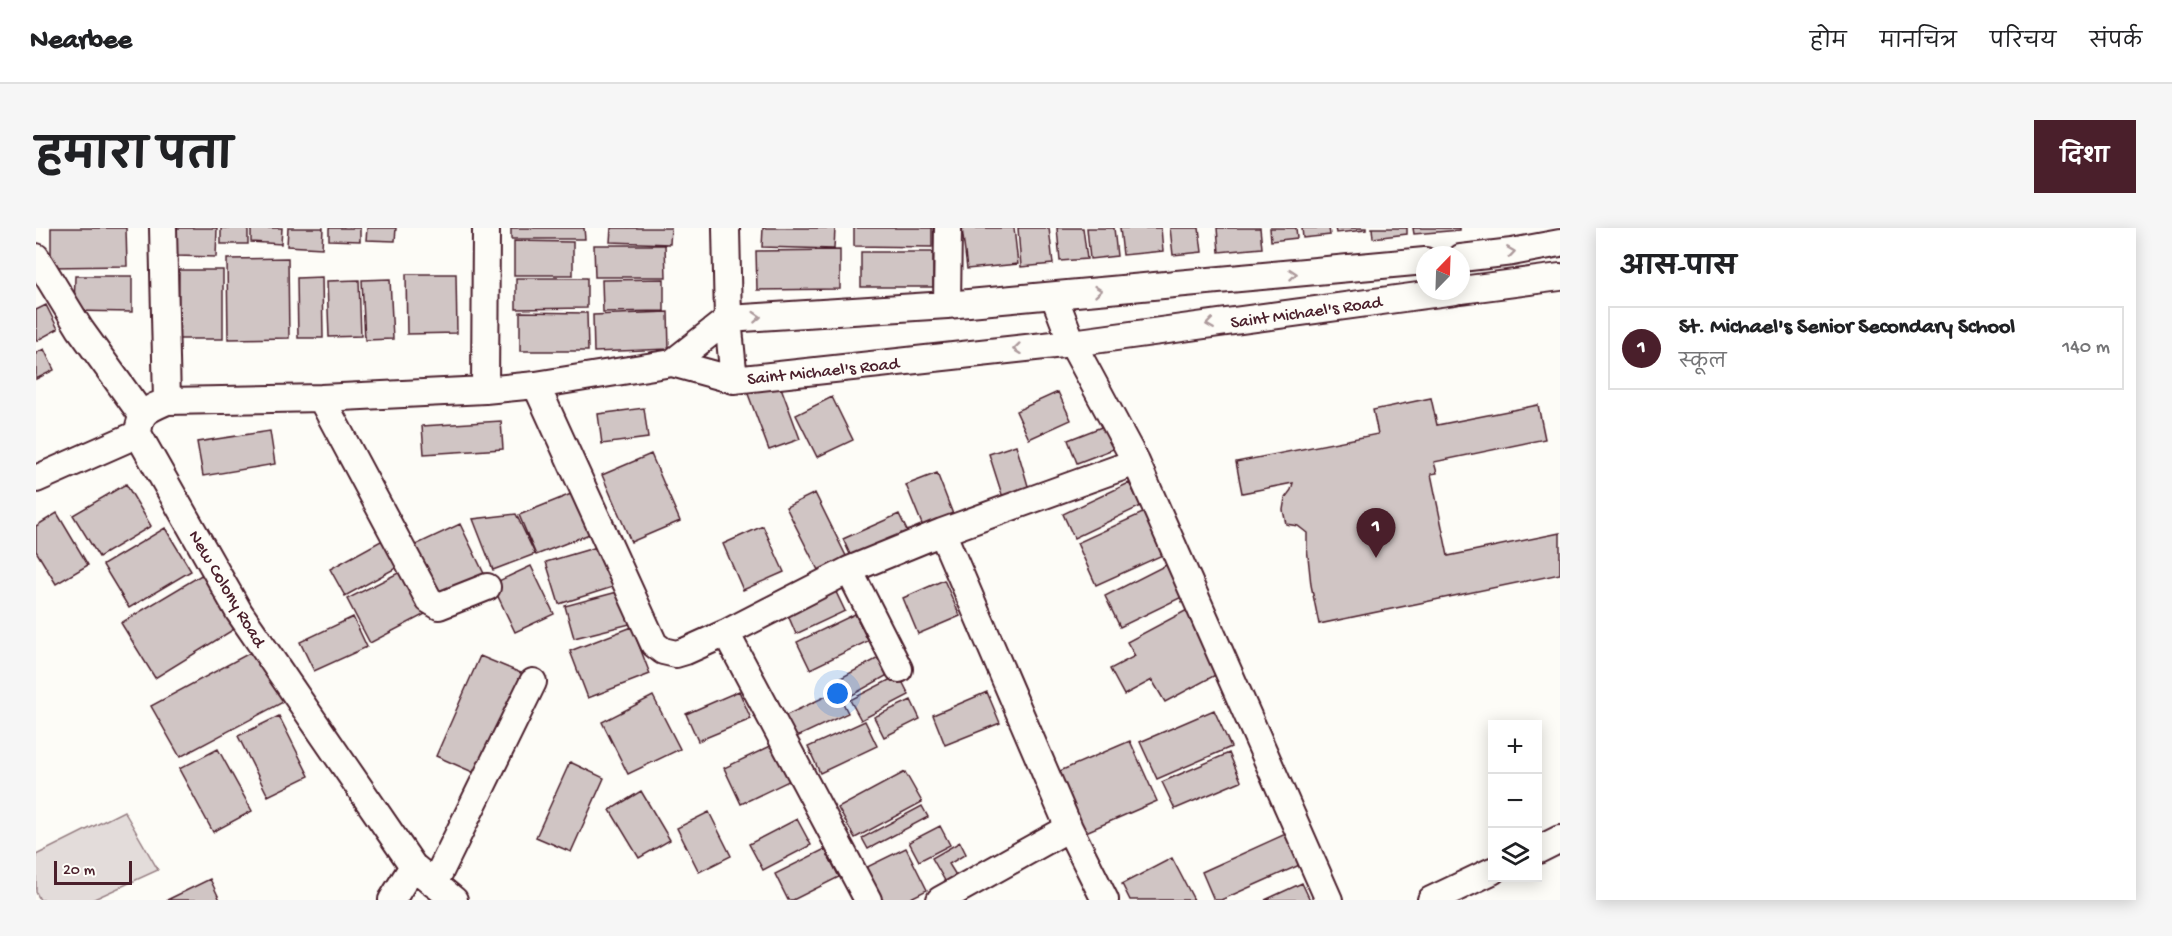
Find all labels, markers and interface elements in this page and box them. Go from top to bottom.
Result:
text: Nearbee [30,25,132,58]
text: होम [1810,31,1847,56]
text: मानचित्र [1880,31,1957,56]
text: परिचय [1990,31,2056,56]
text: संपर्क [2089,31,2142,56]
button: दिशा [2034,120,2136,193]
text: हमारा पता [36,135,233,184]
north arrow [1416,246,1470,300]
one-way arrow [1506,246,1515,258]
text: आस-पास [1620,254,1737,285]
one-way arrow [1288,268,1297,281]
one-way arrow [1094,285,1103,298]
street label: Saint Michael's Road [1229,292,1385,334]
one-way arrow [753,311,762,324]
text: St. Michael's Senior Secondary School [1679,315,2015,341]
one-way arrow [1205,318,1215,330]
text: 1 [1637,337,1646,360]
text: 140 m [2062,337,2110,360]
one-way arrow [1012,342,1021,355]
text: स्कूल [1679,352,1727,375]
street label: Saint Michael's Road [746,354,902,391]
pin: 1 [1356,508,1396,558]
street label: New Colony Road [183,527,270,653]
your location [823,679,852,708]
map controls [1488,720,1542,882]
button: + [1488,720,1542,774]
button: − [1488,774,1542,828]
button: layers [1488,828,1542,882]
scale bar [54,858,132,886]
text: 20 m [63,862,95,881]

